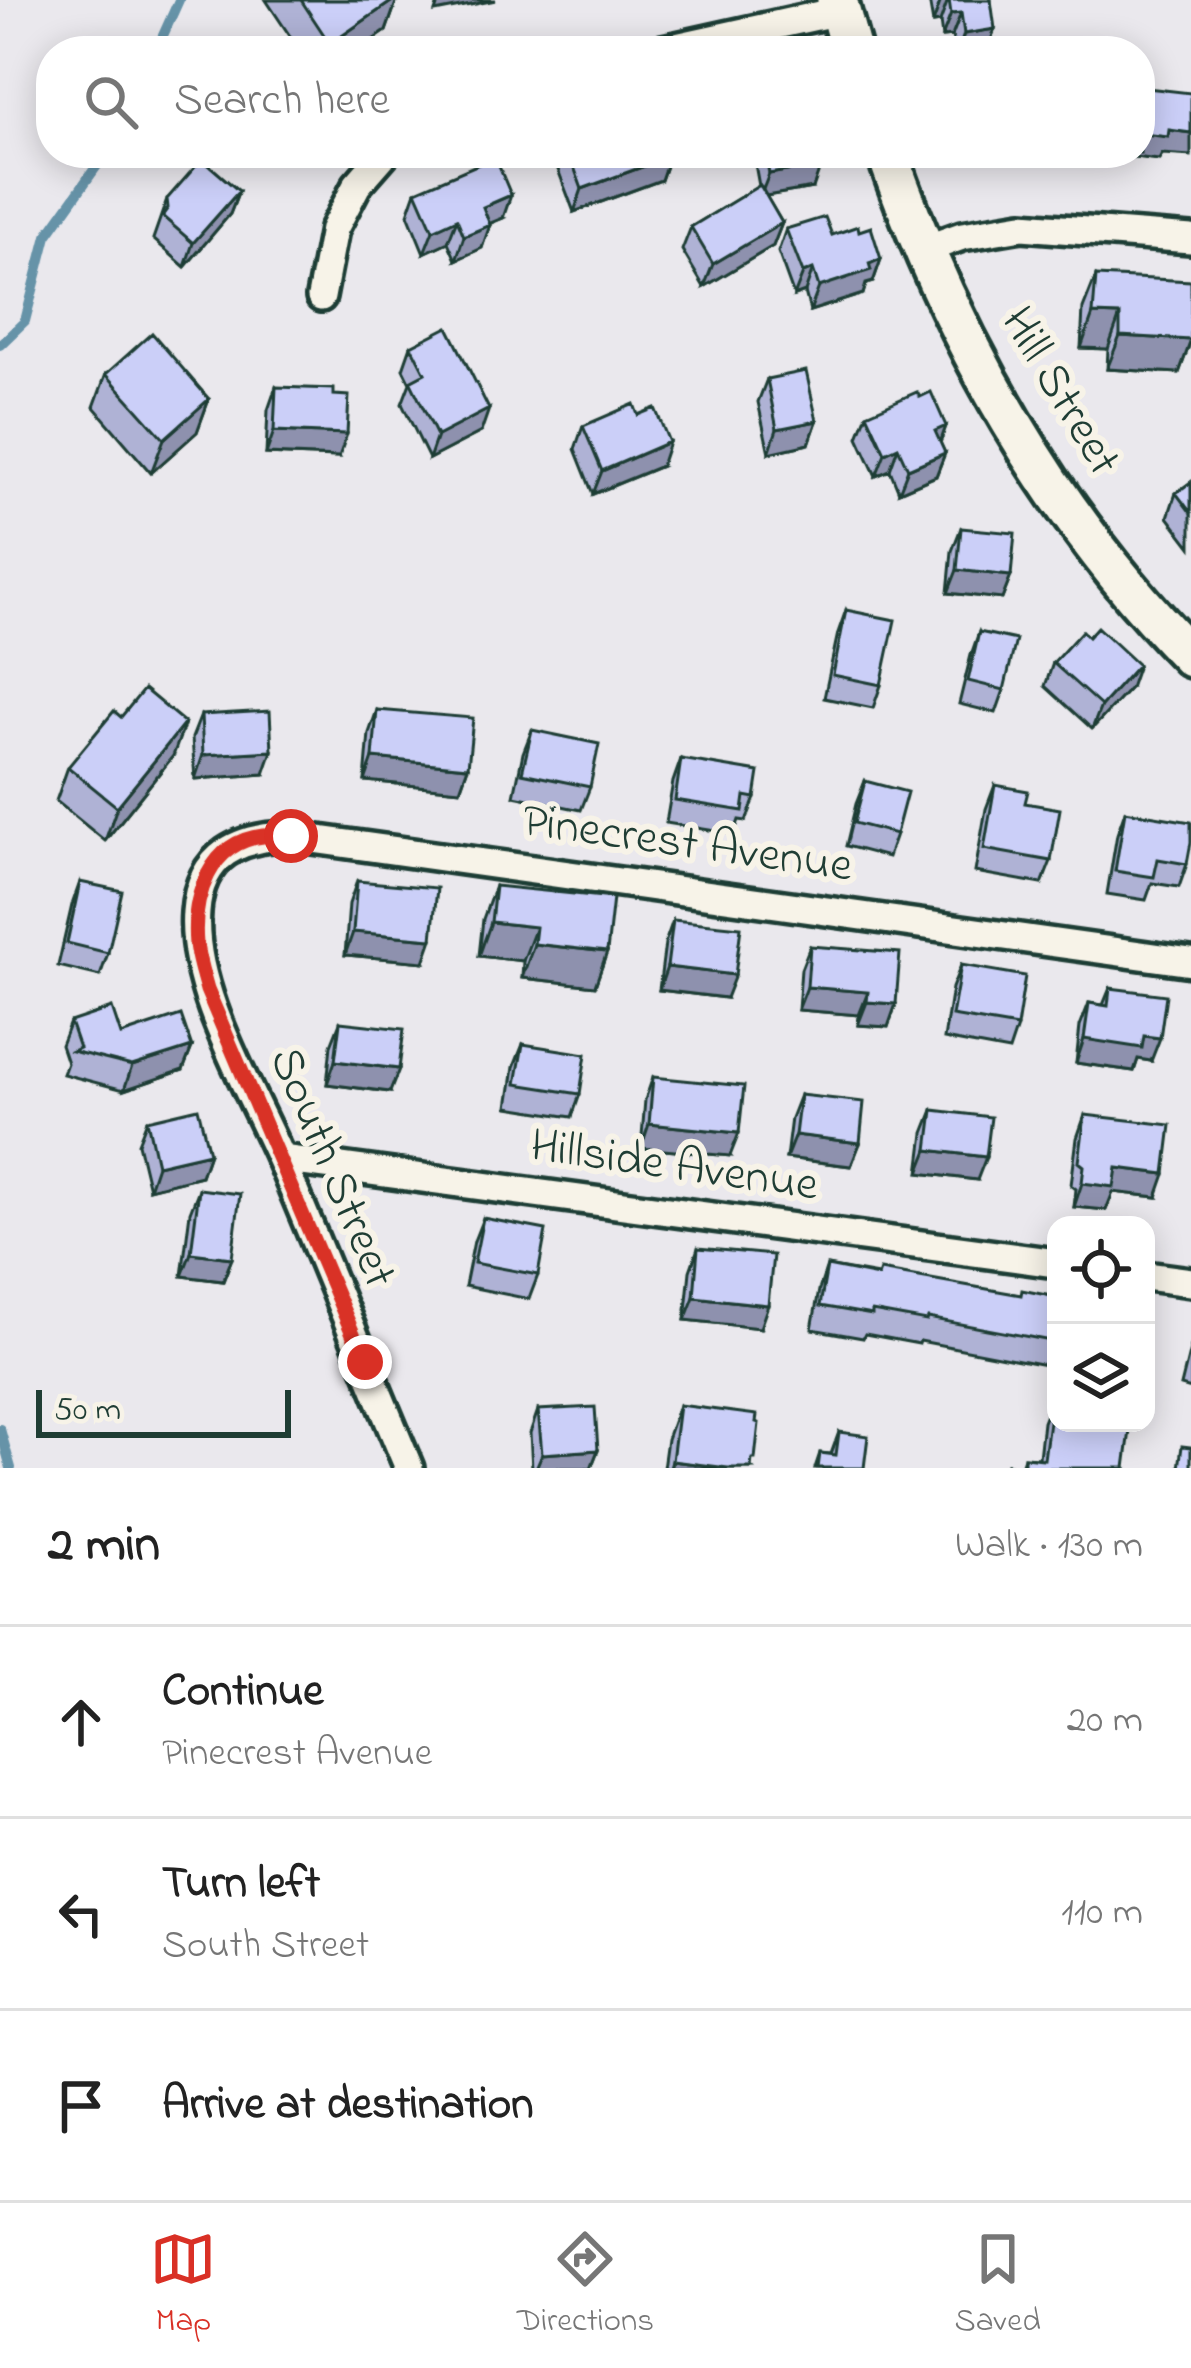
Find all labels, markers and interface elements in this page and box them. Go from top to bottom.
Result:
search box [36,36,1155,168]
icon: search [78,69,144,135]
text: Search here [174,69,390,135]
street label: Hill Street [981,294,1137,490]
street label: Pinecrest Avenue [517,787,857,903]
route start [264,809,318,863]
street label: South Street [249,1037,413,1299]
street label: Hillside Avenue [526,1112,823,1222]
map controls [1047,1216,1155,1432]
button: locate [1047,1216,1155,1324]
button: layers [1047,1324,1155,1432]
route end [338,1335,392,1389]
scale bar [36,1384,291,1437]
text: 50 m [54,1387,121,1435]
text: 2 min [48,1509,160,1584]
text: Walk · 130 m [955,1518,1143,1575]
text: Continue [162,1660,323,1726]
icon: ahead [48,1689,114,1755]
text: 20 m [1067,1693,1143,1750]
text: Pinecrest Avenue [162,1726,432,1783]
text: Turn left [162,1852,320,1918]
icon: left [48,1881,114,1947]
text: 110 m [1061,1885,1143,1942]
text: South Street [162,1918,369,1975]
icon: arrive [48,2073,114,2139]
text: Arrive at destination [162,2073,533,2139]
tab: Map [150,2226,216,2346]
tab: Directions [517,2226,654,2346]
tab: Saved [955,2226,1041,2346]

